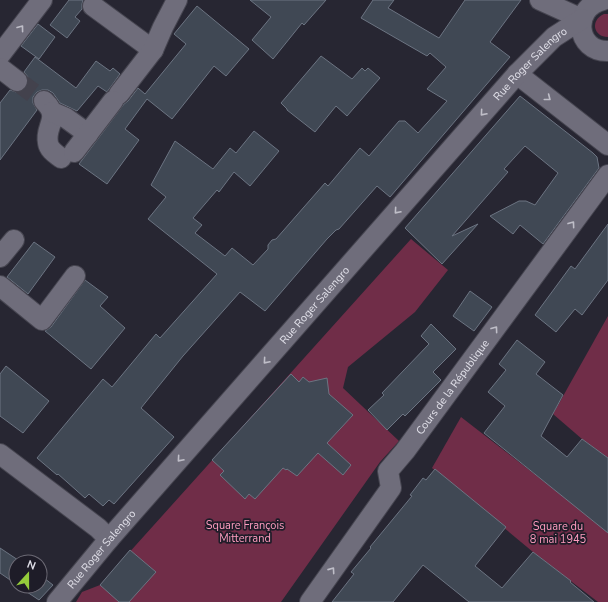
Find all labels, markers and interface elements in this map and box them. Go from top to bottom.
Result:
street label: Rue Roger Salengro [490,23,570,104]
one-way arrow [16,25,23,32]
one-way arrow [544,94,551,101]
one-way arrow [481,108,488,116]
one-way arrow [395,206,402,213]
one-way arrow [567,222,574,229]
street label: Rue Roger Salengro [276,263,353,347]
one-way arrow [490,326,498,333]
street label: Cours de la République [412,336,492,438]
one-way arrow [263,357,270,364]
one-way arrow [177,454,184,462]
street label: Rue Roger Salengro [64,506,139,592]
park label: Square François Mitterrand [206,518,284,546]
park label: Square du 8 mai 1945 [530,519,587,547]
north arrow [8,554,48,594]
text: N [25,557,38,574]
one-way arrow [327,568,334,575]

